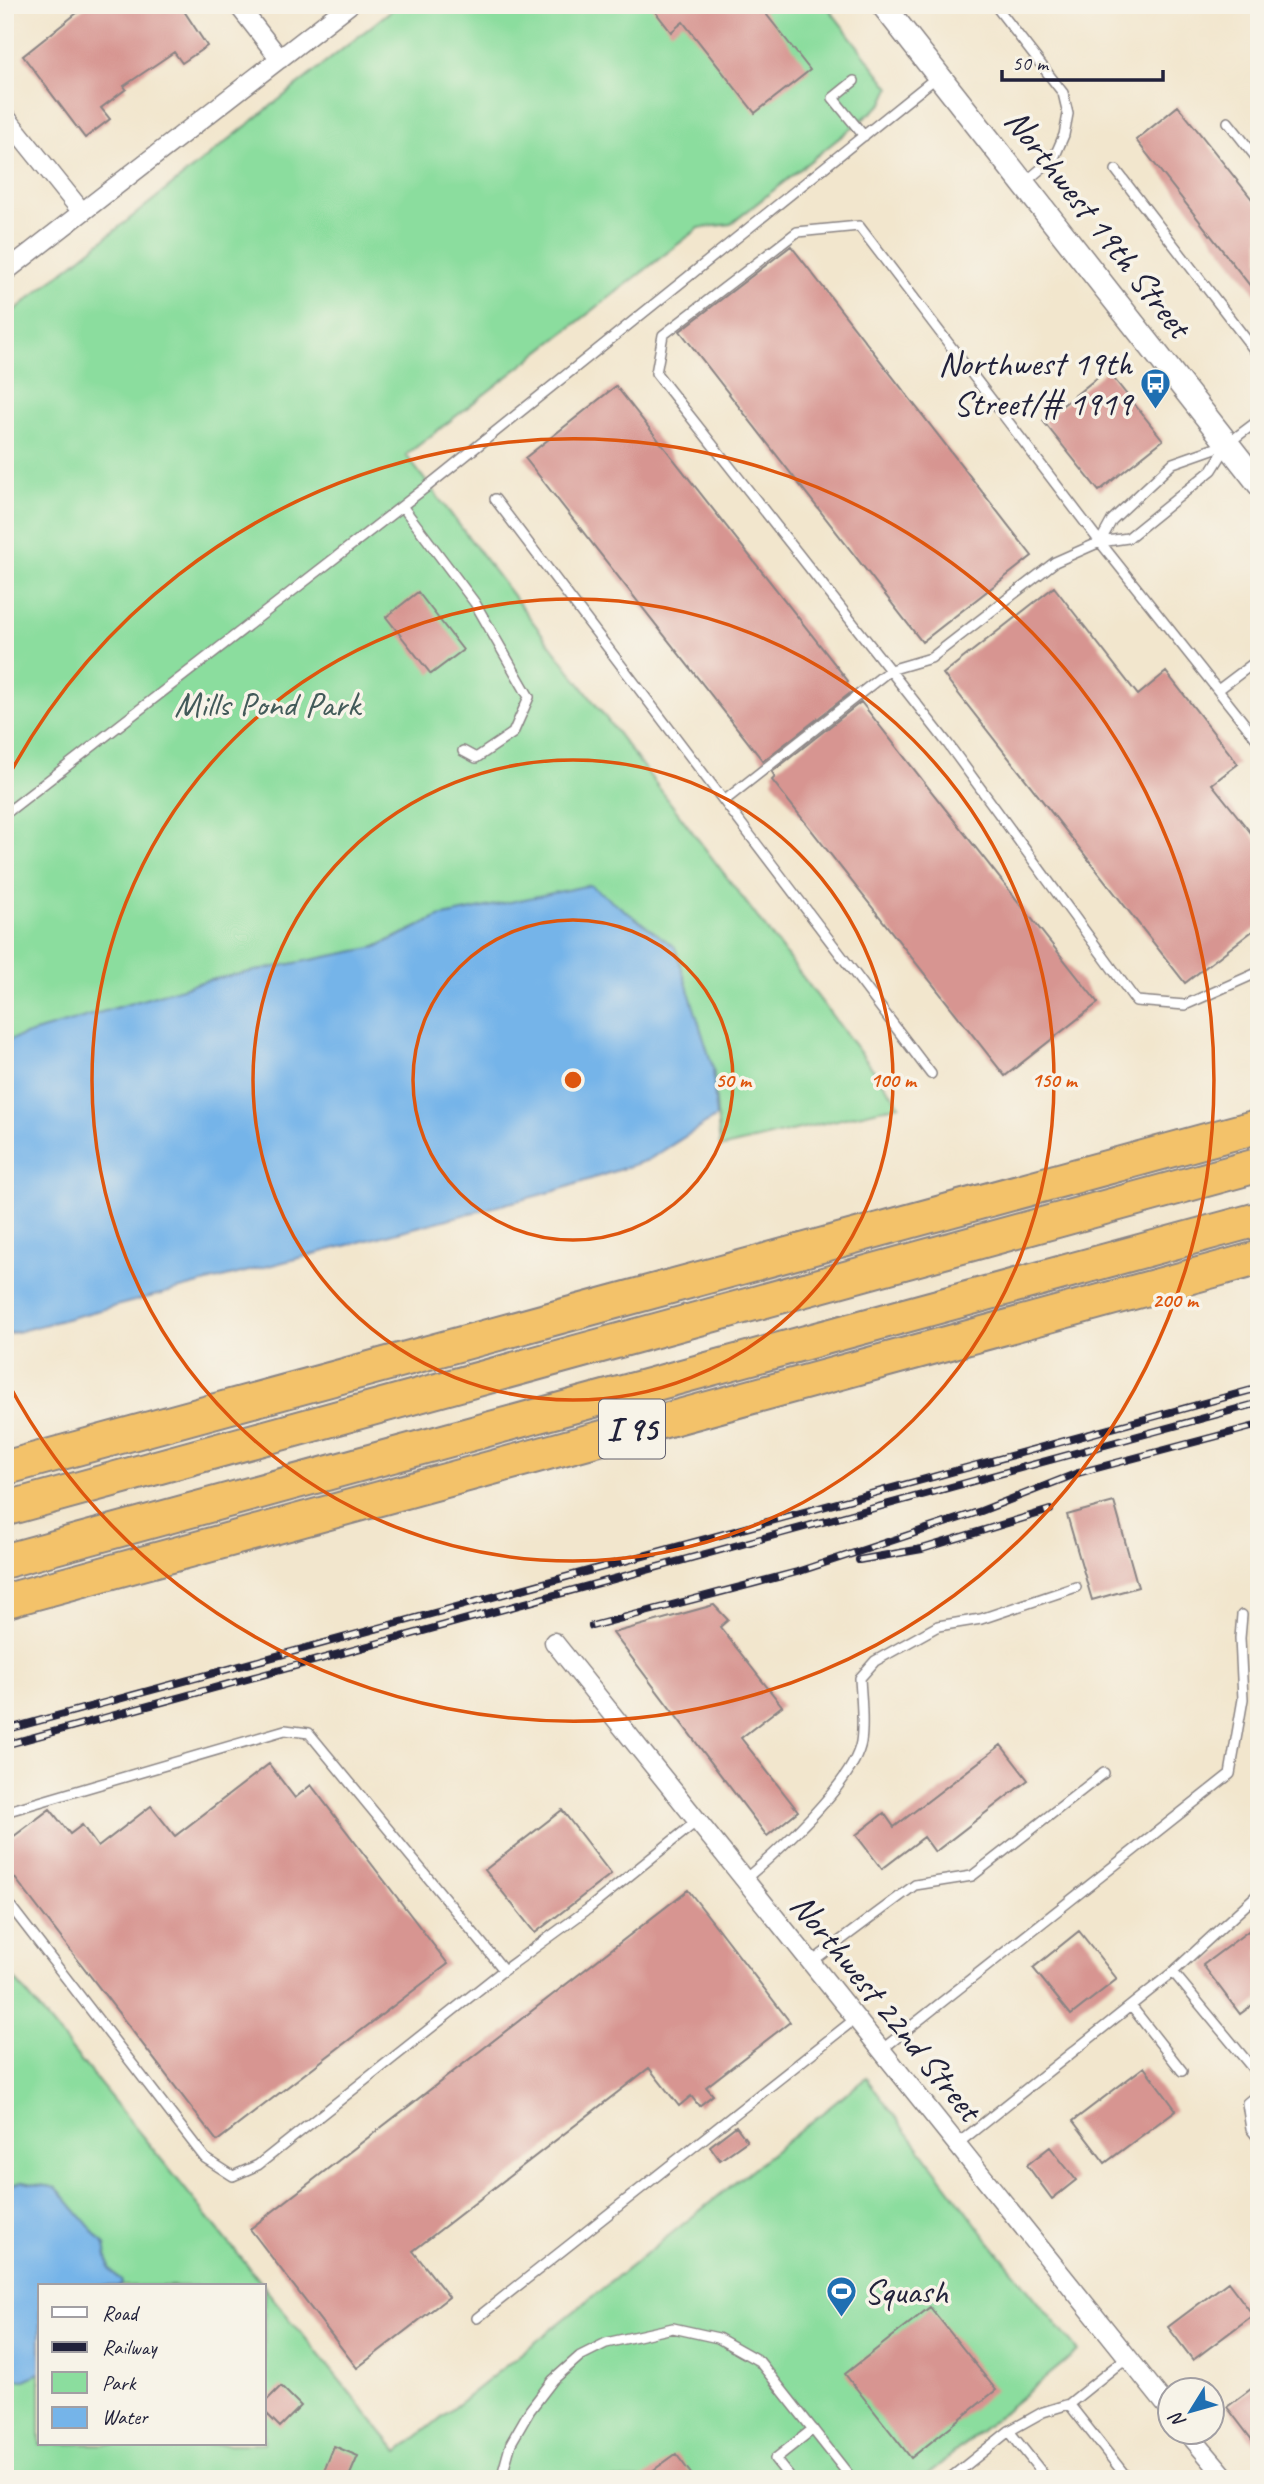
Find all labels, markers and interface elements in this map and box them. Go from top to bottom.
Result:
scale bar [1002,38,1162,82]
text: 50 m [1012,50,1050,76]
street label: Northwest 19th Street [995,100,1203,349]
place label: Northwest 19th Street/# 1919 [938,341,1135,426]
bus stop icon: Northwest 19th Street/# 1919 [1138,366,1172,410]
park label: Mills Pond Park [174,682,363,727]
text: 50 m [715,1067,753,1093]
text: 100 m [870,1067,918,1093]
text: 150 m [1031,1067,1079,1093]
centre of rings [561,1068,585,1092]
text: 200 m [1152,1287,1200,1313]
road number: I 95 [599,1400,665,1458]
street label: Northwest 22nd Street [780,1884,994,2133]
place label: Squash [864,2269,949,2314]
sports icon: Squash [824,2274,858,2318]
legend [38,2284,266,2446]
text: Road [102,2300,141,2326]
text: Railway [102,2334,158,2360]
text: Park [102,2370,137,2396]
north arrow [1156,2376,1226,2446]
text: Water [102,2404,149,2430]
text: N [1163,2406,1191,2433]

